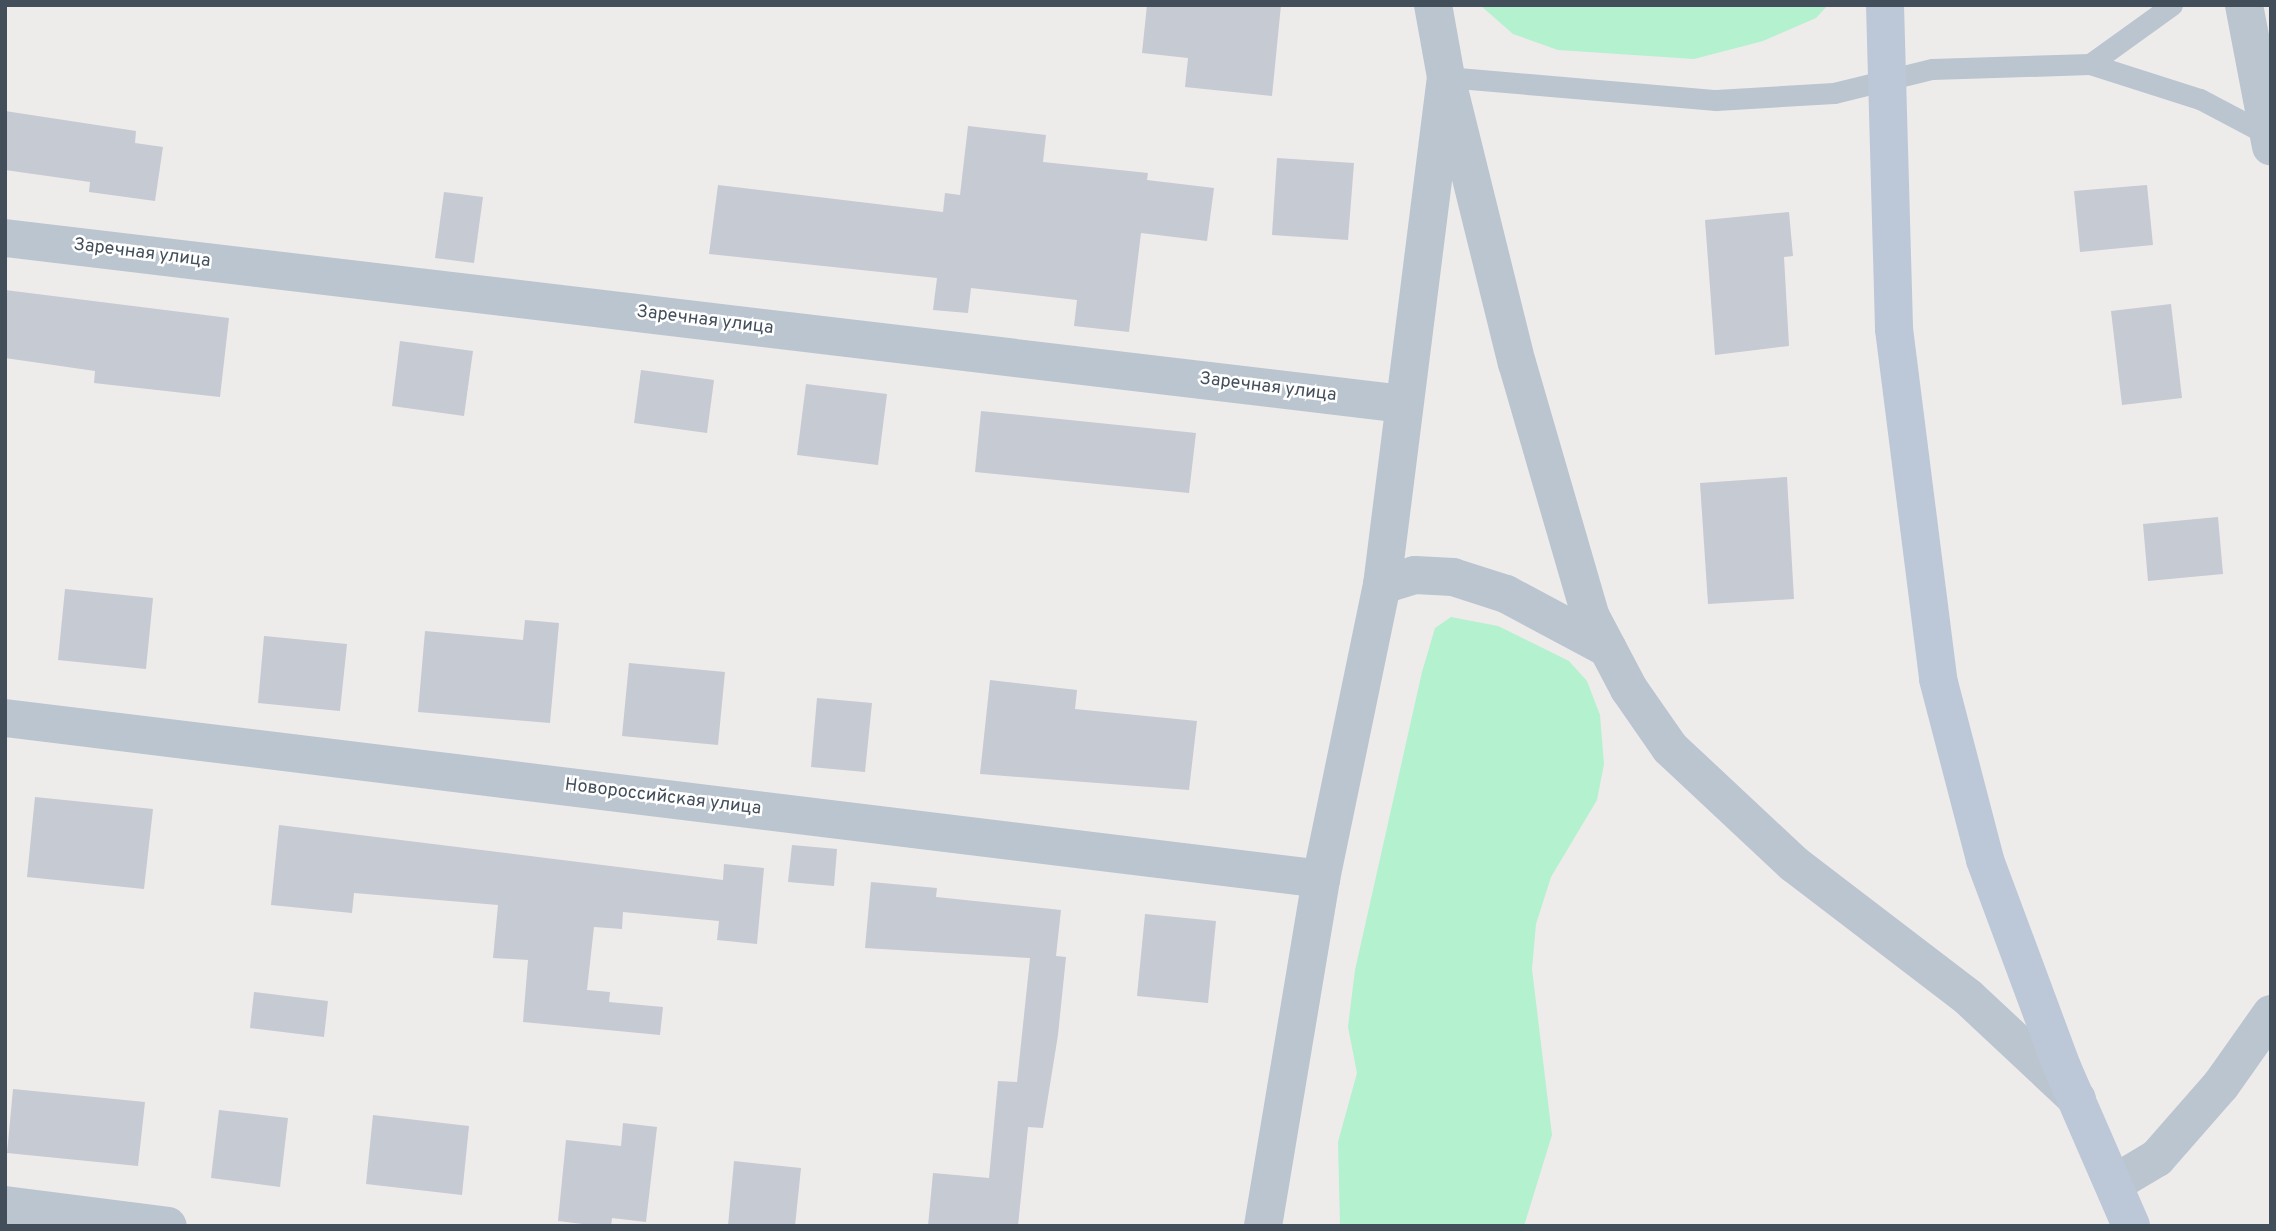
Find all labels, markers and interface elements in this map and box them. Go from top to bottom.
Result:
street label: Заречная улица [72,235,212,273]
street label: Заречная улица [635,302,775,340]
street label: Заречная улица [1198,369,1338,407]
street label: Новороссийская улица [563,775,763,821]

